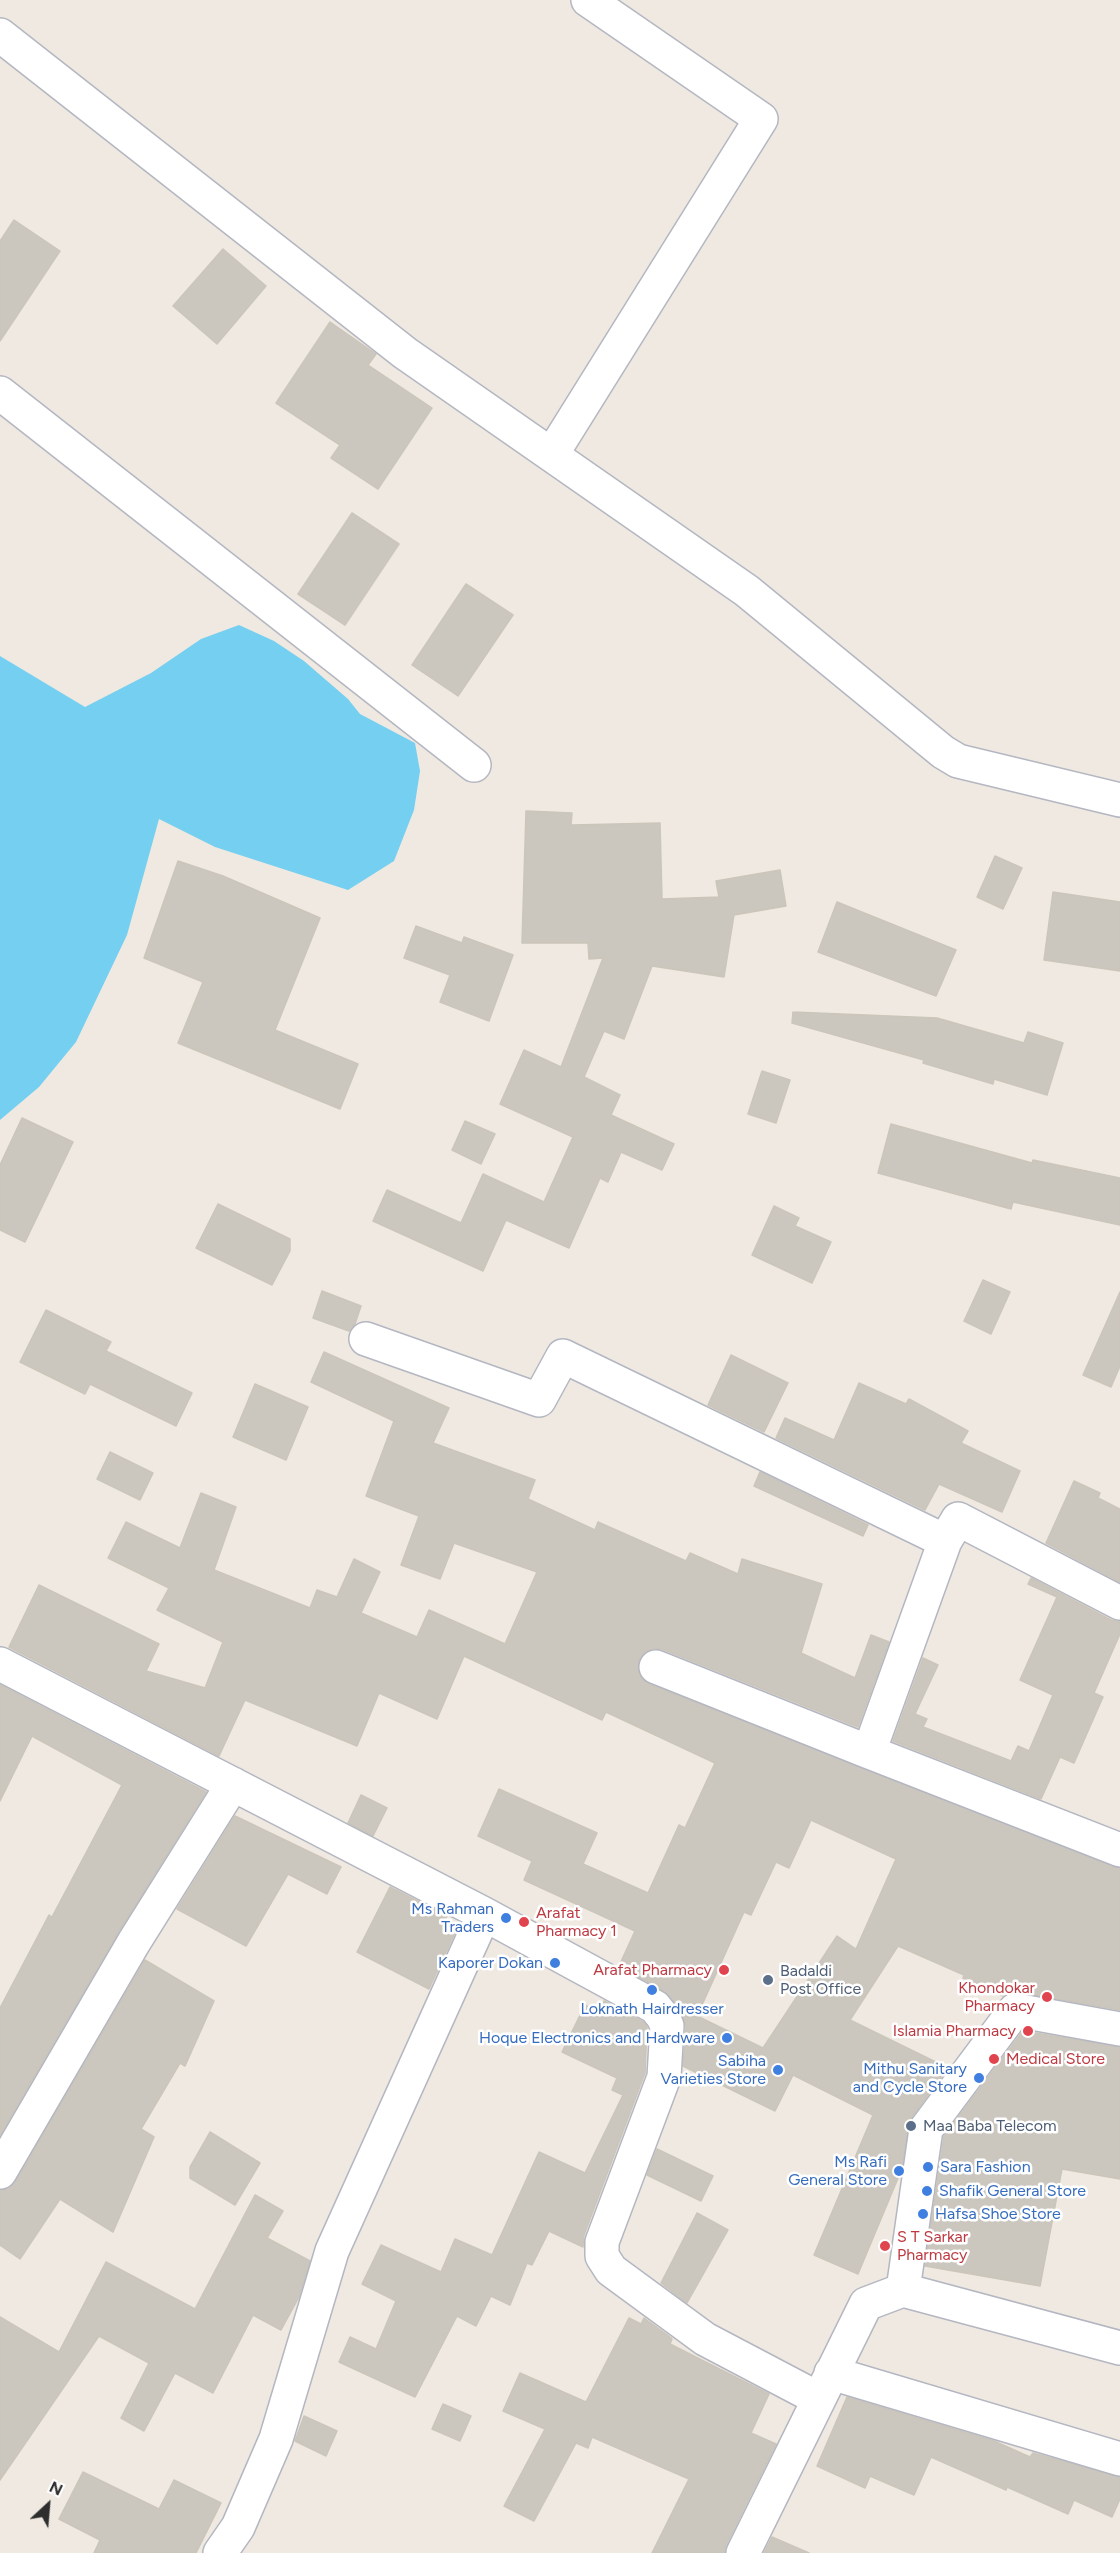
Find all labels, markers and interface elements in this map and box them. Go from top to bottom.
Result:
place label: Ms Rahman Traders [411,1899,494,1937]
place label: Arafat Pharmacy 1 [536,1903,617,1941]
marker: Ms Rahman Traders [499,1911,513,1925]
marker: Arafat Pharmacy 1 [517,1915,531,1929]
place label: Kaporer Dokan [438,1953,543,1973]
marker: Kaporer Dokan [548,1956,562,1970]
place label: Arafat Pharmacy [593,1960,712,1980]
place label: Badaldi Post Office [780,1961,861,1999]
marker: Arafat Pharmacy [717,1963,731,1977]
marker: Badaldi Post Office [761,1973,775,1987]
place label: Khondokar Pharmacy [958,1978,1035,2016]
marker: Loknath Hairdresser [645,1983,659,1997]
marker: Khondokar Pharmacy [1040,1990,1054,2004]
place label: Loknath Hairdresser [580,1999,724,2019]
place label: Islamia Pharmacy [893,2021,1016,2041]
marker: Islamia Pharmacy [1021,2024,1035,2038]
place label: Hoque Electronics and Hardware [479,2028,715,2048]
marker: Hoque Electronics and Hardware [720,2031,734,2045]
place label: Medical Store [1006,2049,1105,2069]
place label: Sabiha Varieties Store [660,2051,766,2089]
marker: Medical Store [987,2052,1001,2066]
place label: Mithu Sanitary and Cycle Store [853,2059,967,2097]
marker: Sabiha Varieties Store [771,2063,785,2077]
marker: Mithu Sanitary and Cycle Store [972,2071,986,2085]
place label: Maa Baba Telecom [923,2116,1057,2136]
marker: Maa Baba Telecom [904,2119,918,2133]
place label: Ms Rafi General Store [788,2152,887,2190]
place label: Sara Fashion [940,2157,1031,2177]
marker: Sara Fashion [921,2160,935,2174]
marker: Ms Rafi General Store [892,2164,906,2178]
place label: Shafik General Store [939,2181,1086,2201]
marker: Shafik General Store [920,2184,934,2198]
place label: Hafsa Shoe Store [935,2204,1061,2224]
marker: Hafsa Shoe Store [916,2207,930,2221]
place label: S T Sarkar Pharmacy [897,2227,968,2265]
marker: S T Sarkar Pharmacy [878,2239,892,2253]
north arrow [18,2475,78,2535]
text: N [46,2477,66,2500]

